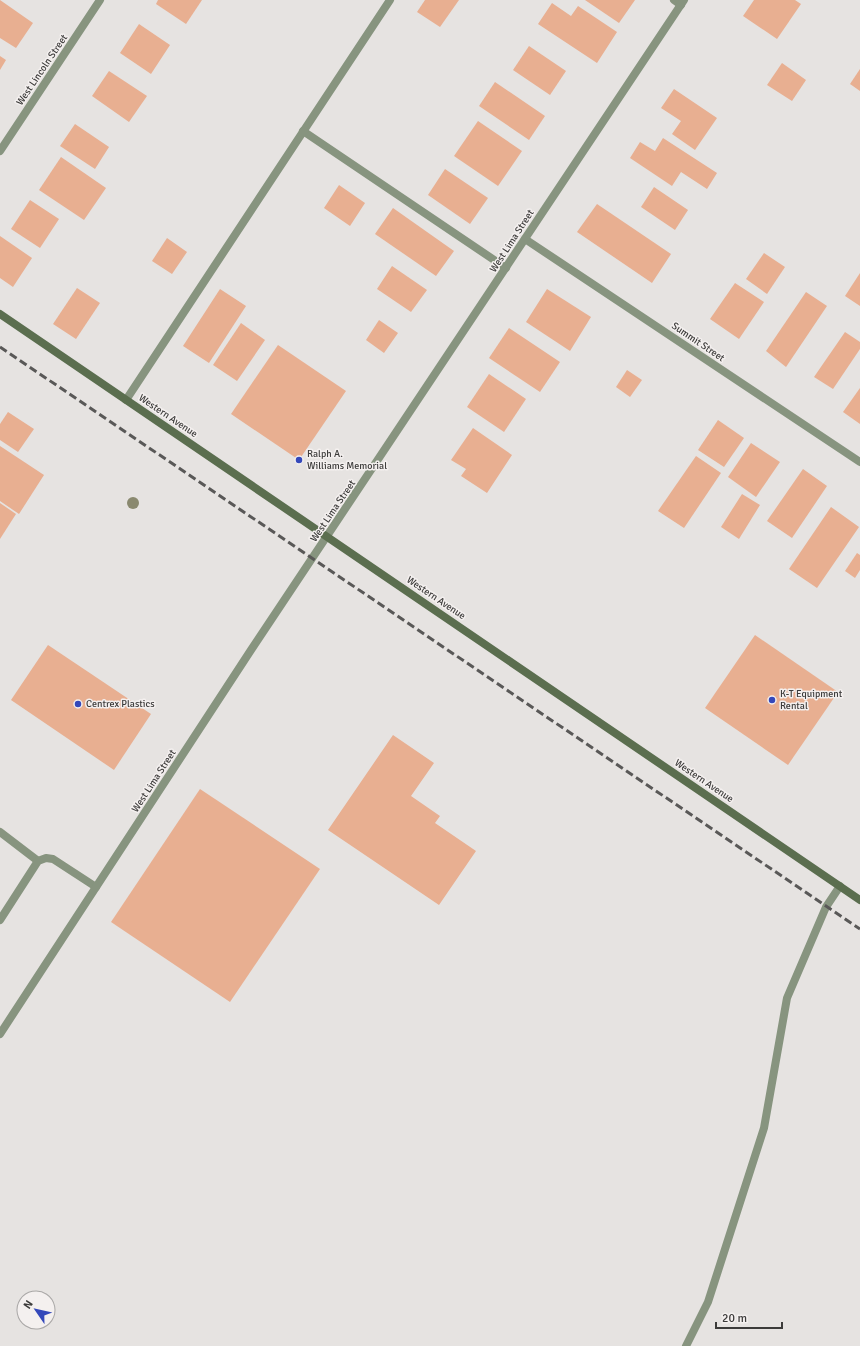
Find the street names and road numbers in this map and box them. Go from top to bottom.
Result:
street label: West Lincoln Street [14,32,70,108]
street label: West Lima Street [487,207,537,275]
street label: Summit Street [669,320,727,364]
street label: Western Avenue [136,392,200,440]
street label: West Lima Street [308,477,358,544]
street label: Western Avenue [404,574,468,622]
street label: West Lima Street [129,747,179,815]
street label: Western Avenue [672,757,736,805]

